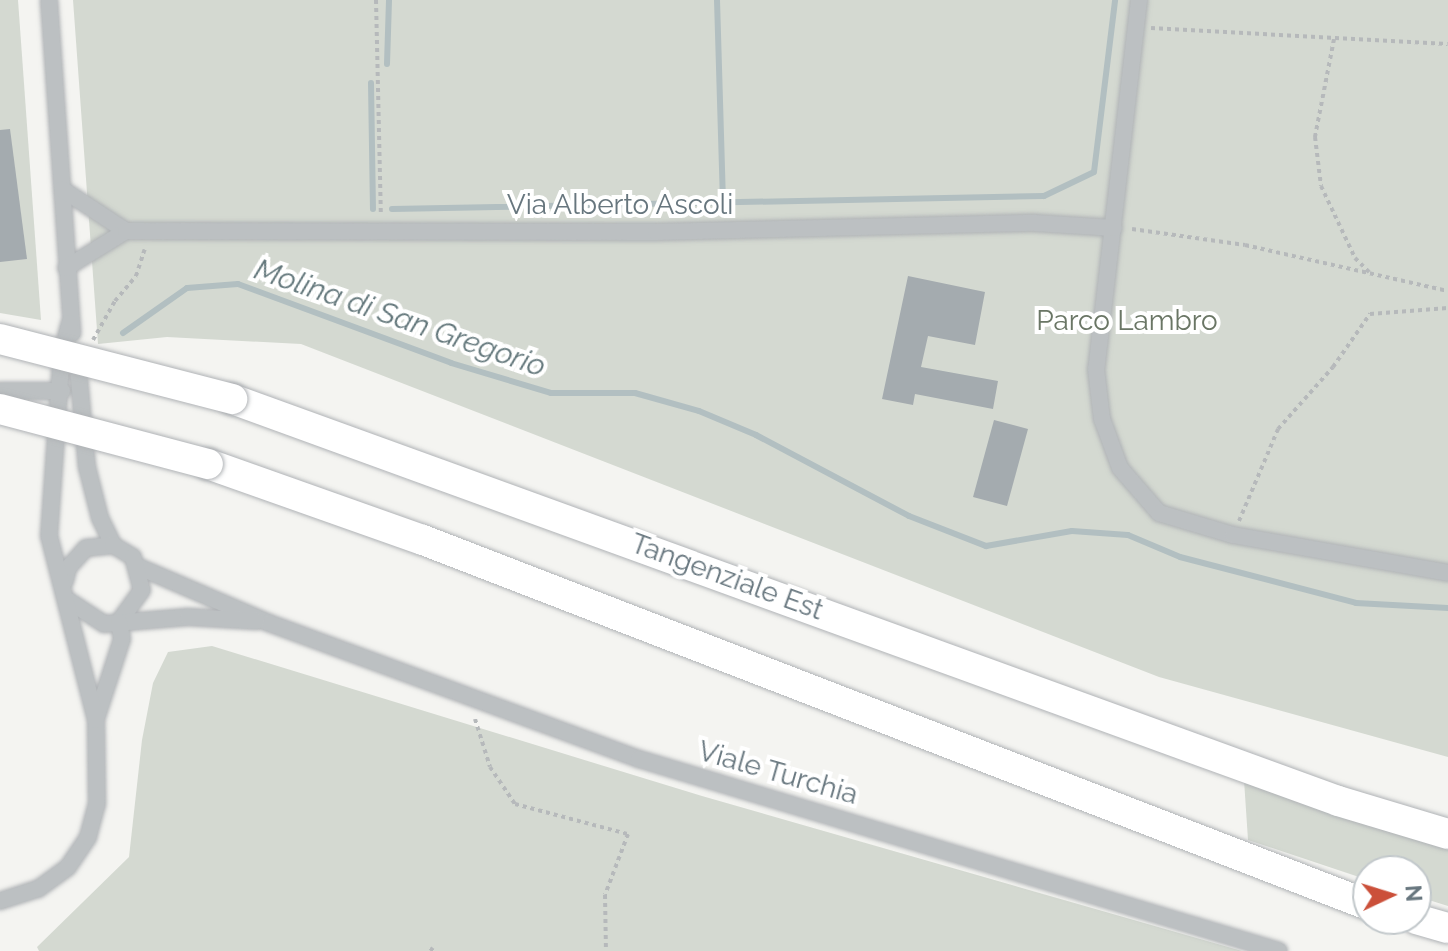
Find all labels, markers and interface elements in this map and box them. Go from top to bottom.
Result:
street label: Via Alberto Ascoli [506,188,734,222]
water label: Molina di San Gregorio [250,251,550,385]
park label: Parco Lambro [1036,304,1218,338]
street label: Tangenziale Est [626,527,828,627]
street label: Viale Turchia [694,734,862,812]
north arrow [1352,855,1432,935]
text: N [1400,884,1428,903]

